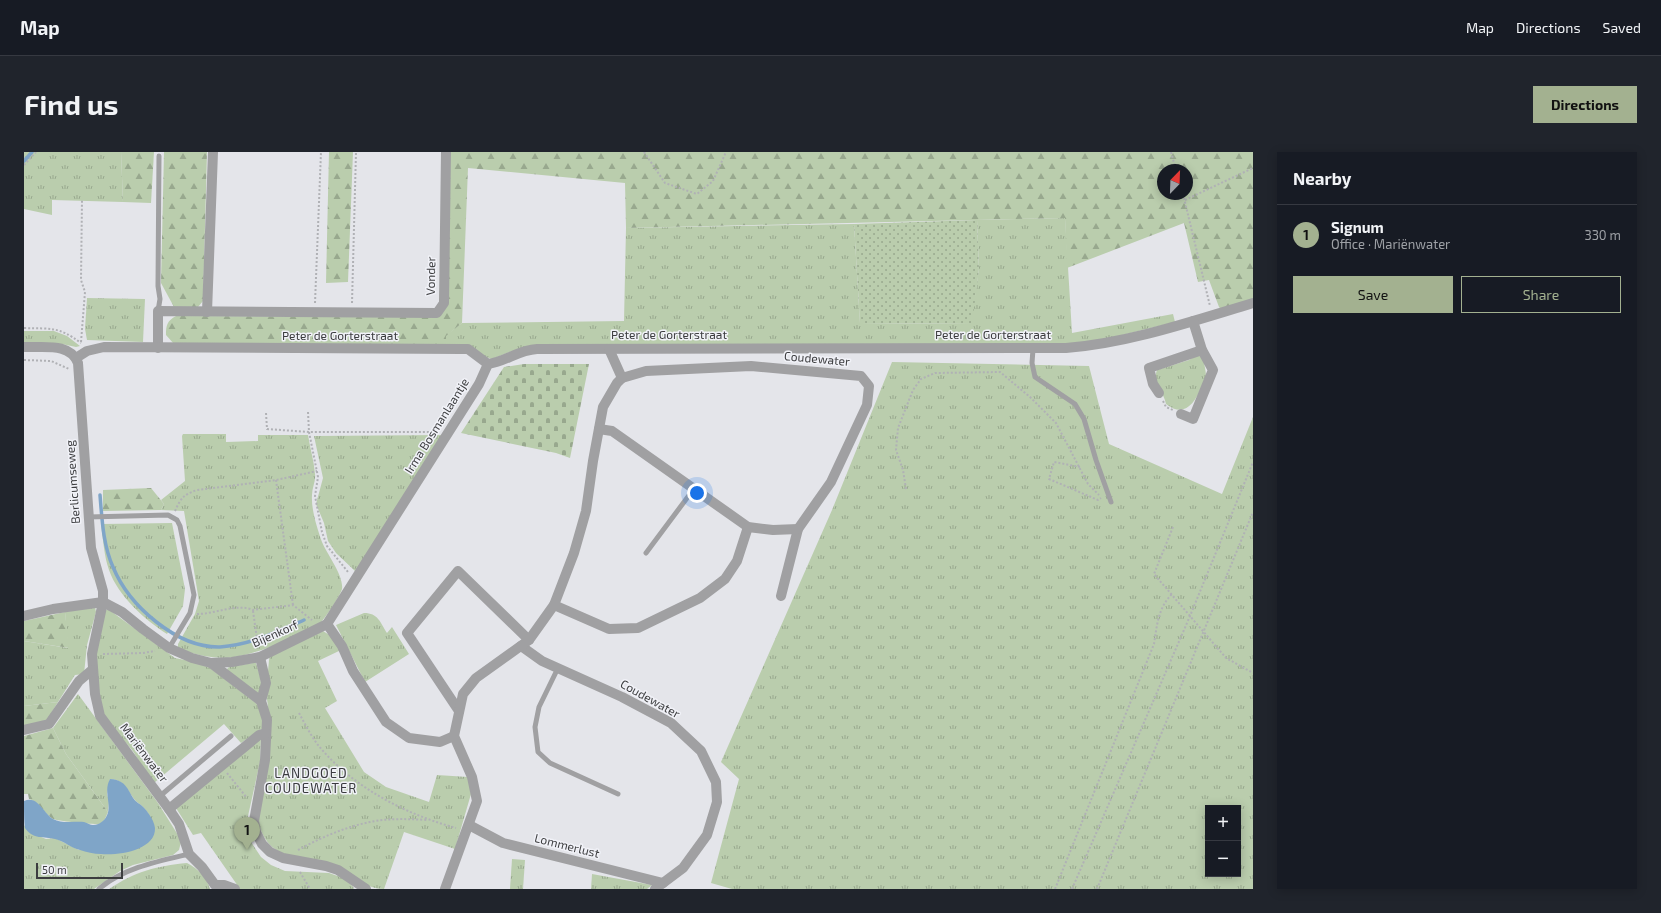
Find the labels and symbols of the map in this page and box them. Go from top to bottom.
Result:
north arrow [1157,164,1193,200]
street label: Vonder [423,256,437,295]
street label: Peter de Gorterstraat [611,327,727,341]
street label: Peter de Gorterstraat [935,327,1051,341]
street label: Peter de Gorterstraat [282,328,398,342]
street label: Coudewater [784,348,851,368]
street label: Irma Bosmanlaantje [401,375,472,476]
street label: Berlicumseweg [62,439,82,524]
your location [687,483,707,503]
street label: Bijenkorf [249,617,301,650]
street label: Coudewater [618,676,683,720]
street label: Mariënwater [118,720,172,785]
district label: LANDGOED COUDEWATER [265,765,357,796]
pin: 1 [234,817,260,850]
street label: Lommerlust [533,830,602,860]
scale bar [36,861,123,880]

